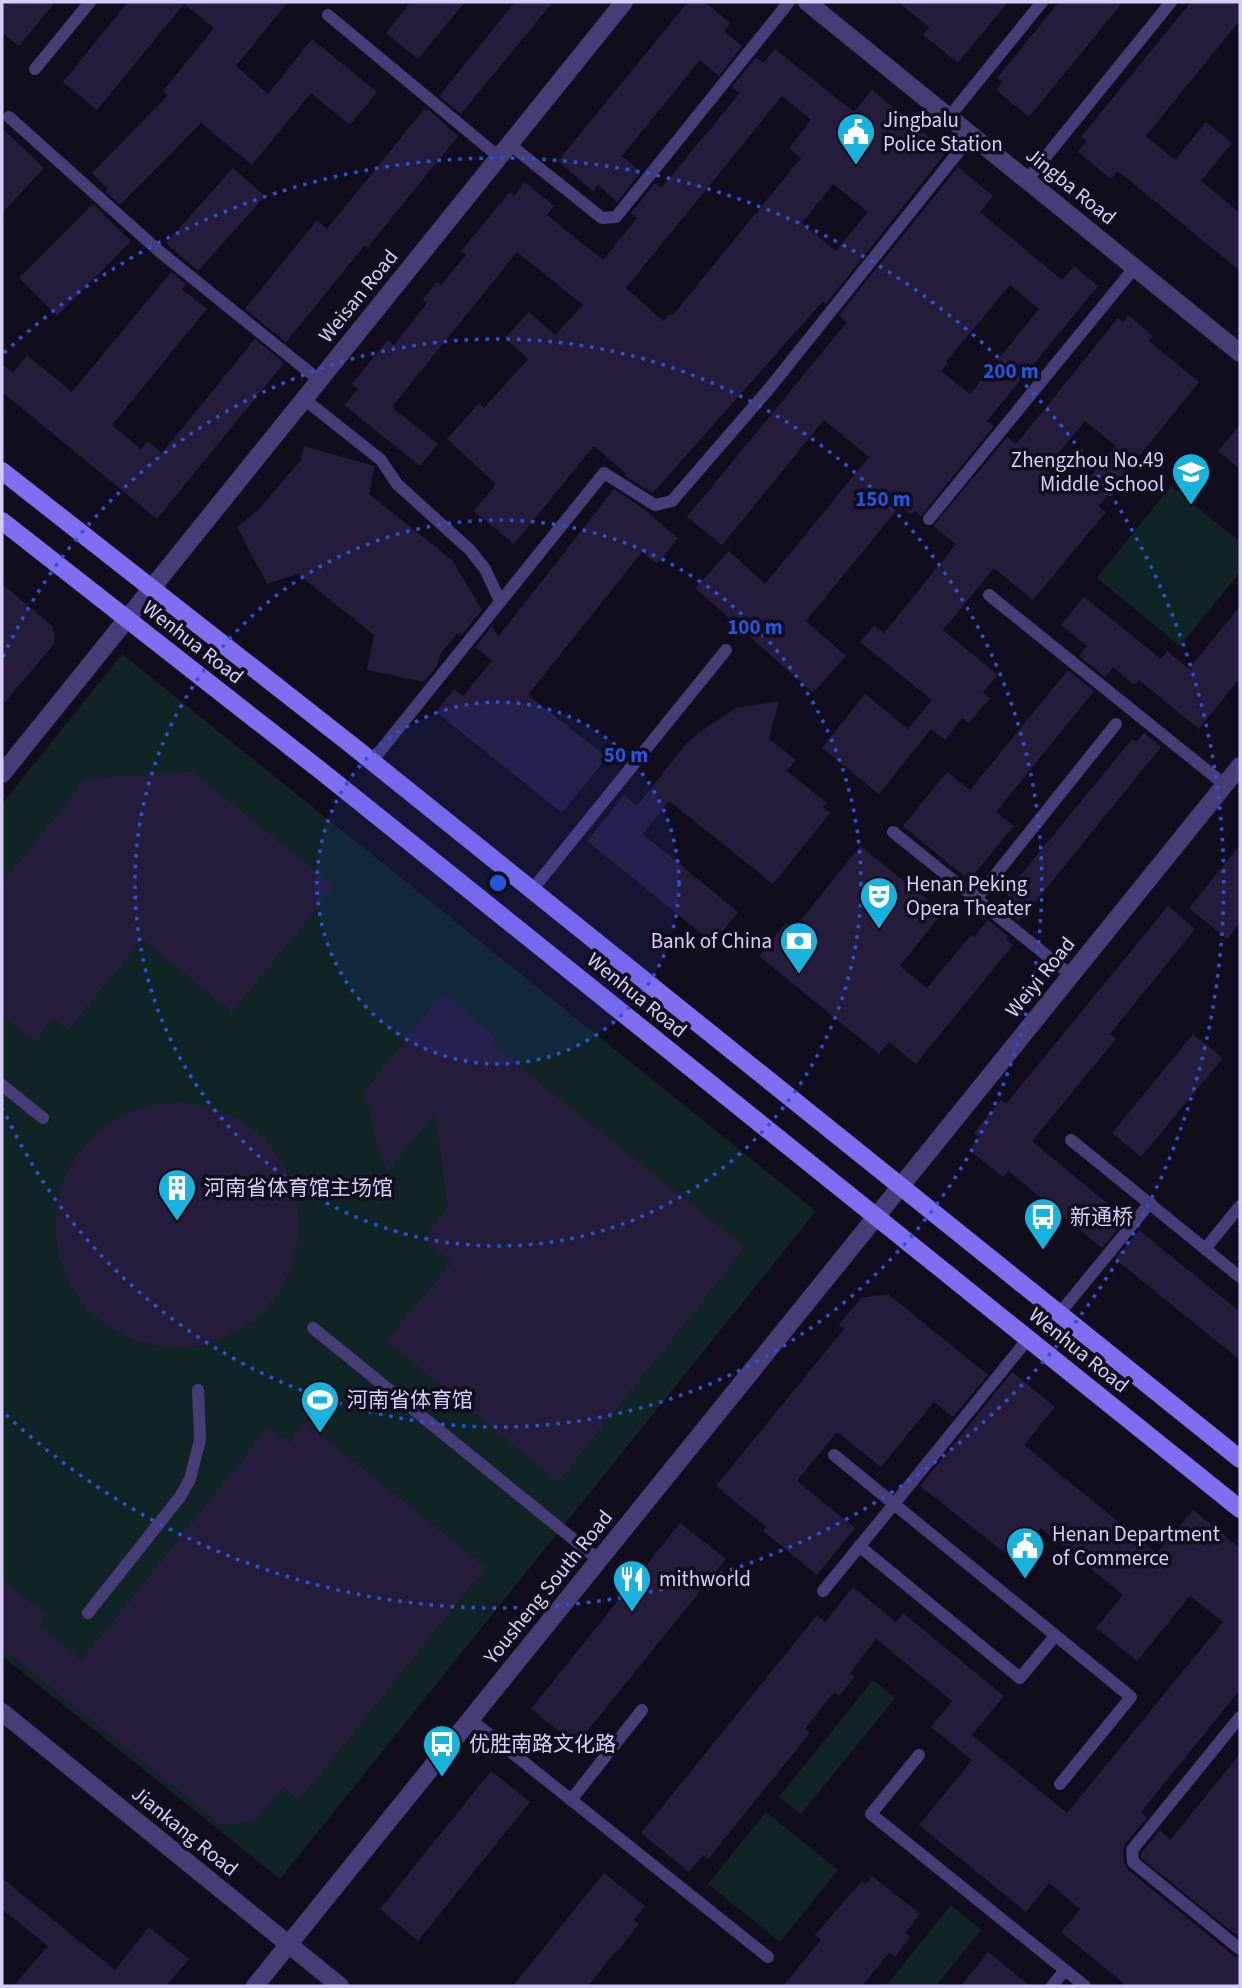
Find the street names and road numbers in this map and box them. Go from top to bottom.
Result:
street label: Jingba Road [1019,140,1123,232]
street label: Weisan Road [311,243,405,349]
street label: Wenhua Road [136,593,250,691]
street label: Weiyi Road [998,930,1082,1024]
street label: Wenhua Road [580,945,694,1045]
street label: Wenhua Road [1022,1300,1136,1400]
street label: Yousheng South Road [476,1503,620,1671]
street label: Jiankang Road [125,1779,245,1883]

